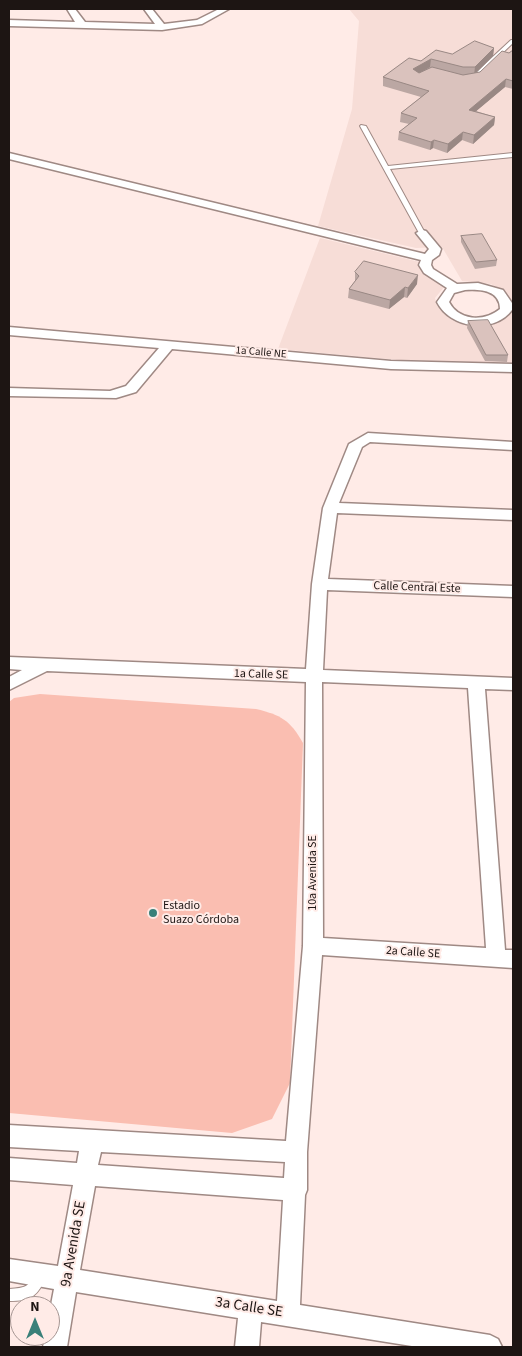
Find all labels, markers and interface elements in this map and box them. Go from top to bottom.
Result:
street label: 1a Calle NE [235,344,287,362]
street label: Calle Central Este [373,579,461,597]
street label: 1a Calle SE [234,667,288,683]
street label: 10a Avenida SE [306,835,320,911]
place label: Estadio Suazo Córdoba [163,899,239,927]
marker: Estadio Suazo Córdoba [147,907,159,919]
street label: 2a Calle SE [385,944,441,962]
street label: 9a Avenida SE [58,1200,90,1288]
street label: 3a Calle SE [214,1294,284,1322]
north arrow [10,1296,60,1346]
text: N [30,1297,40,1317]

